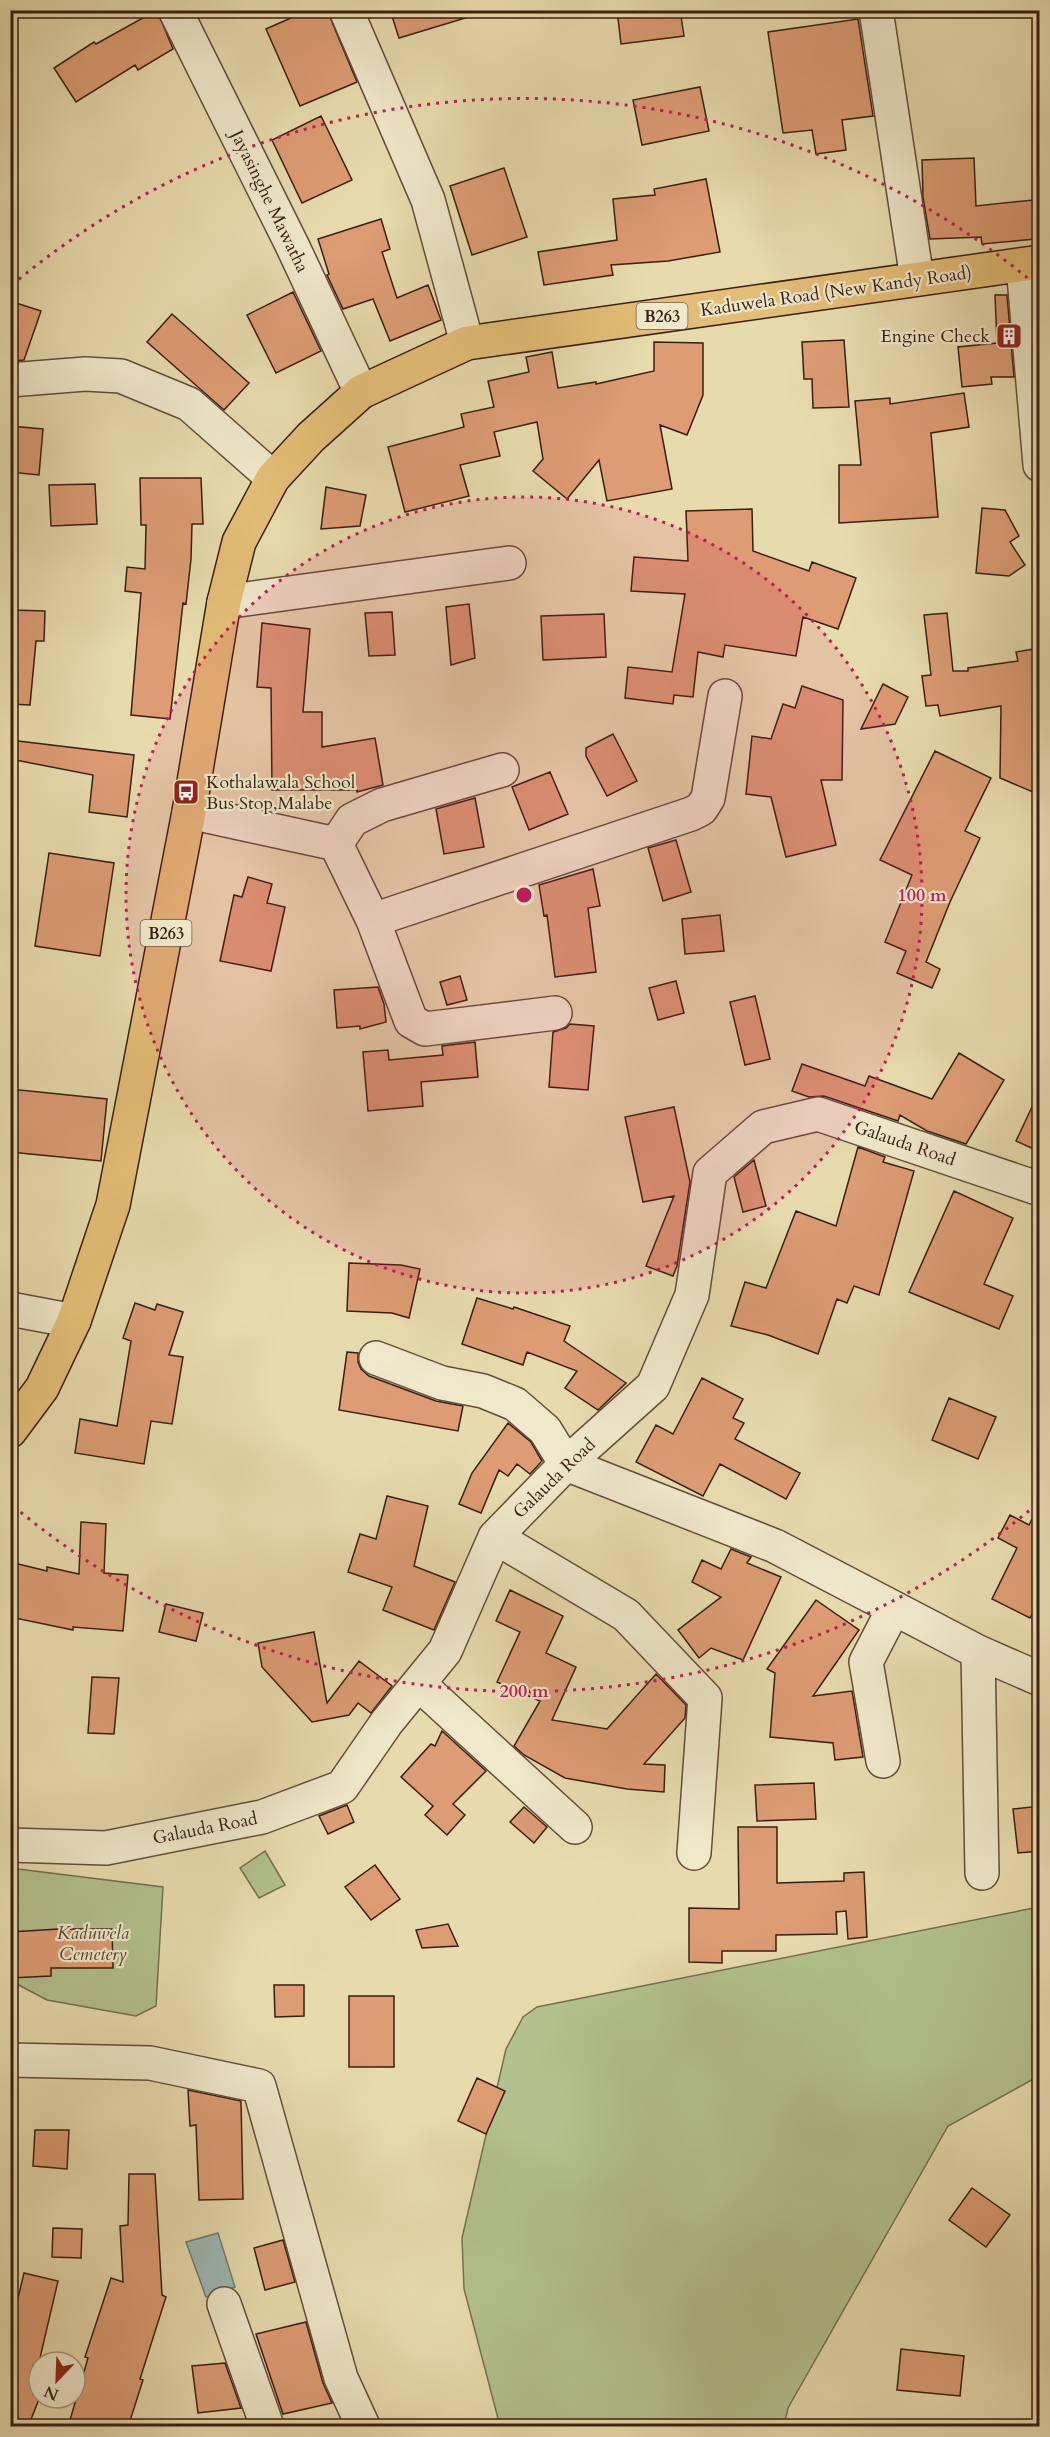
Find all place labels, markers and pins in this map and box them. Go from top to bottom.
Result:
building icon: Engine Check [994,321,1024,351]
place label: Engine Check [881,324,990,349]
place label: Kothalawala School Bus Stop,Malabe [206,770,356,816]
bus stop icon: Kothalawala School Bus Stop,Malabe [171,777,201,807]
centre of rings [514,885,534,905]

